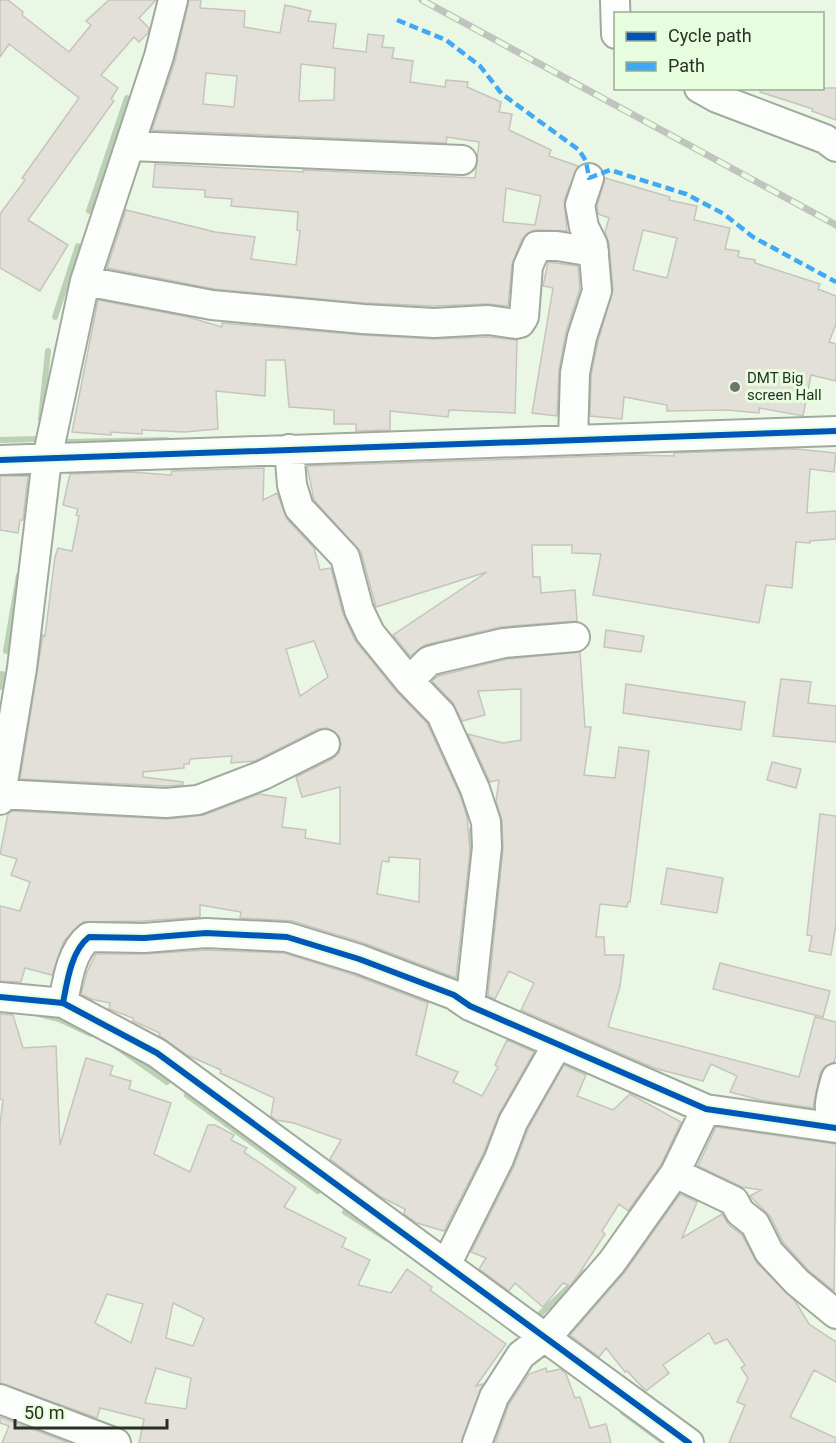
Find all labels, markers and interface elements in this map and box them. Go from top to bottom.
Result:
legend [614,12,824,90]
text: Cycle path [668,25,752,46]
text: Path [668,55,705,76]
place label: DMT Big screen Hall [747,369,822,404]
marker: DMT Big screen Hall [728,380,742,394]
scale bar [15,1392,166,1430]
text: 50 m [24,1402,64,1423]

